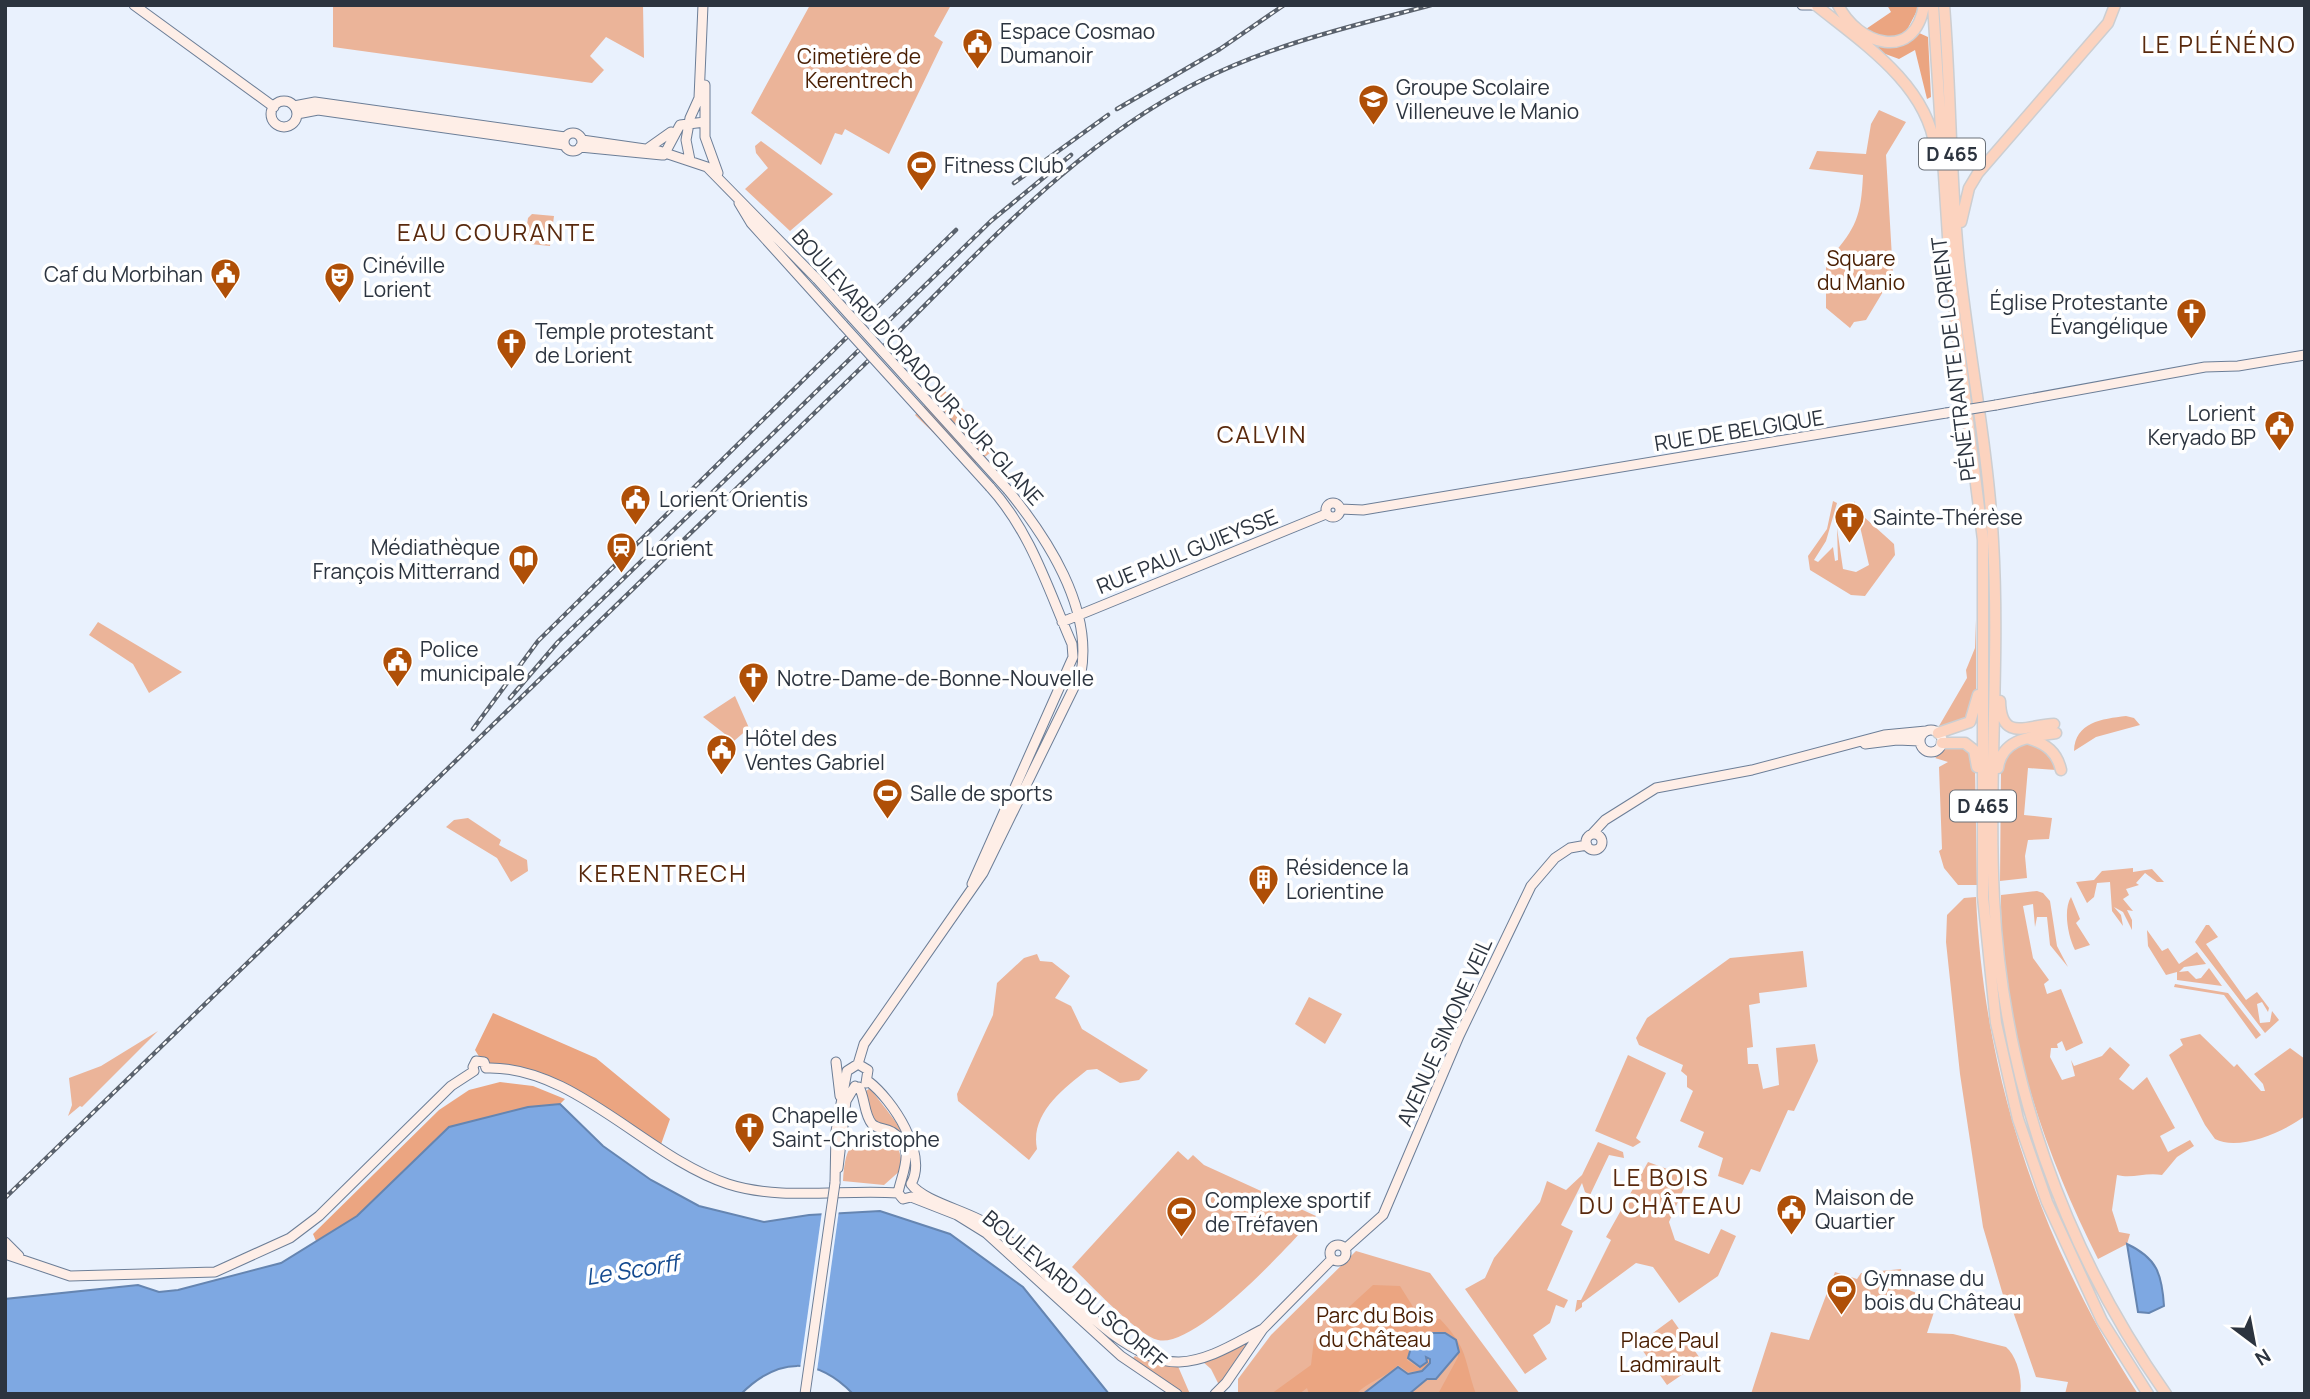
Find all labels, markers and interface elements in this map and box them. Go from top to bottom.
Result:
place label: Espace Cosmao Dumanoir [1000,17,1155,69]
public building icon: Espace Cosmao Dumanoir [960,26,994,70]
district label: LE PLÉNÉNO [2141,27,2297,60]
park label: Cimetière de Kerentrech [797,42,921,94]
place label: Groupe Scolaire Villeneuve le Manio [1396,73,1579,125]
school or university icon: Groupe Scolaire Villeneuve le Manio [1356,82,1390,126]
road number: D 465 [1919,138,1985,170]
sports icon: Fitness Club [904,148,938,192]
place label: Fitness Club [944,151,1064,179]
district label: EAU COURANTE [397,215,597,248]
street label: BOULEVARD D'ORADOUR-SUR-GLANE [786,223,1050,511]
street label: PÉNÉTRANTE DE LORIENT [1924,235,1982,483]
park label: Square du Manio [1817,244,1905,296]
place label: Cinéville Lorient [363,251,445,303]
public building icon: Caf du Morbihan [209,257,243,301]
place label: Caf du Morbihan [44,260,203,288]
theatre icon: Cinéville Lorient [323,260,357,304]
place label: Église Protestante Évangélique [1990,288,2168,340]
church icon: Église Protestante Évangélique [2174,297,2208,341]
place label: Temple protestant de Lorient [535,317,714,369]
church icon: Temple protestant de Lorient [495,326,529,370]
place label: Lorient Keryado BP [2148,399,2256,451]
street label: RUE DE BELGIQUE [1652,403,1826,457]
public building icon: Lorient Keryado BP [2262,408,2296,452]
district label: CALVIN [1217,417,1307,450]
public building icon: Lorient Orientis [619,482,653,526]
place label: Lorient Orientis [659,485,808,513]
church icon: Sainte-Thérèse [1833,500,1867,544]
street label: RUE PAUL GUIEYSSE [1092,502,1282,600]
place label: Sainte-Thérèse [1873,503,2023,531]
station icon: Lorient [605,531,639,575]
place label: Médiathèque François Mitterrand [313,533,500,585]
place label: Lorient [645,534,713,562]
library icon: Médiathèque François Mitterrand [506,542,540,586]
place label: Police municipale [420,635,525,687]
public building icon: Police municipale [380,644,414,688]
church icon: Notre-Dame-de-Bonne-Nouvelle [737,661,771,705]
place label: Notre-Dame-de-Bonne-Nouvelle [777,664,1094,692]
place label: Hôtel des Ventes Gabriel [745,724,885,776]
public building icon: Hôtel des Ventes Gabriel [705,733,739,777]
sports icon: Salle de sports [870,776,904,820]
place label: Salle de sports [910,779,1053,807]
road number: D 465 [1950,790,2016,821]
place label: Résidence la Lorientine [1286,853,1409,905]
district label: KERENTRECH [578,856,748,889]
building icon: Résidence la Lorientine [1246,862,1280,906]
street label: AVENUE SIMONE VEIL [1390,933,1498,1131]
place label: Chapelle Saint-Christophe [772,1101,940,1153]
church icon: Chapelle Saint-Christophe [732,1110,766,1154]
district label: LE BOIS DU CHÂTEAU [1579,1160,1743,1221]
place label: Maison de Quartier [1815,1183,1914,1235]
place label: Complexe sportif de Tréfaven [1205,1186,1371,1238]
public building icon: Maison de Quartier [1775,1192,1809,1236]
sports icon: Complexe sportif de Tréfaven [1165,1195,1199,1239]
street label: BOULEVARD DU SCORFF [977,1204,1173,1375]
water label: Le Scorff [583,1245,685,1292]
place label: Gymnase du bois du Château [1864,1264,2021,1316]
sports icon: Gymnase du bois du Château [1824,1273,1858,1317]
park label: Parc du Bois du Château [1316,1301,1434,1353]
north arrow [2219,1308,2289,1378]
park label: Place Paul Ladmirault [1619,1326,1721,1378]
text: N [2250,1343,2276,1372]

